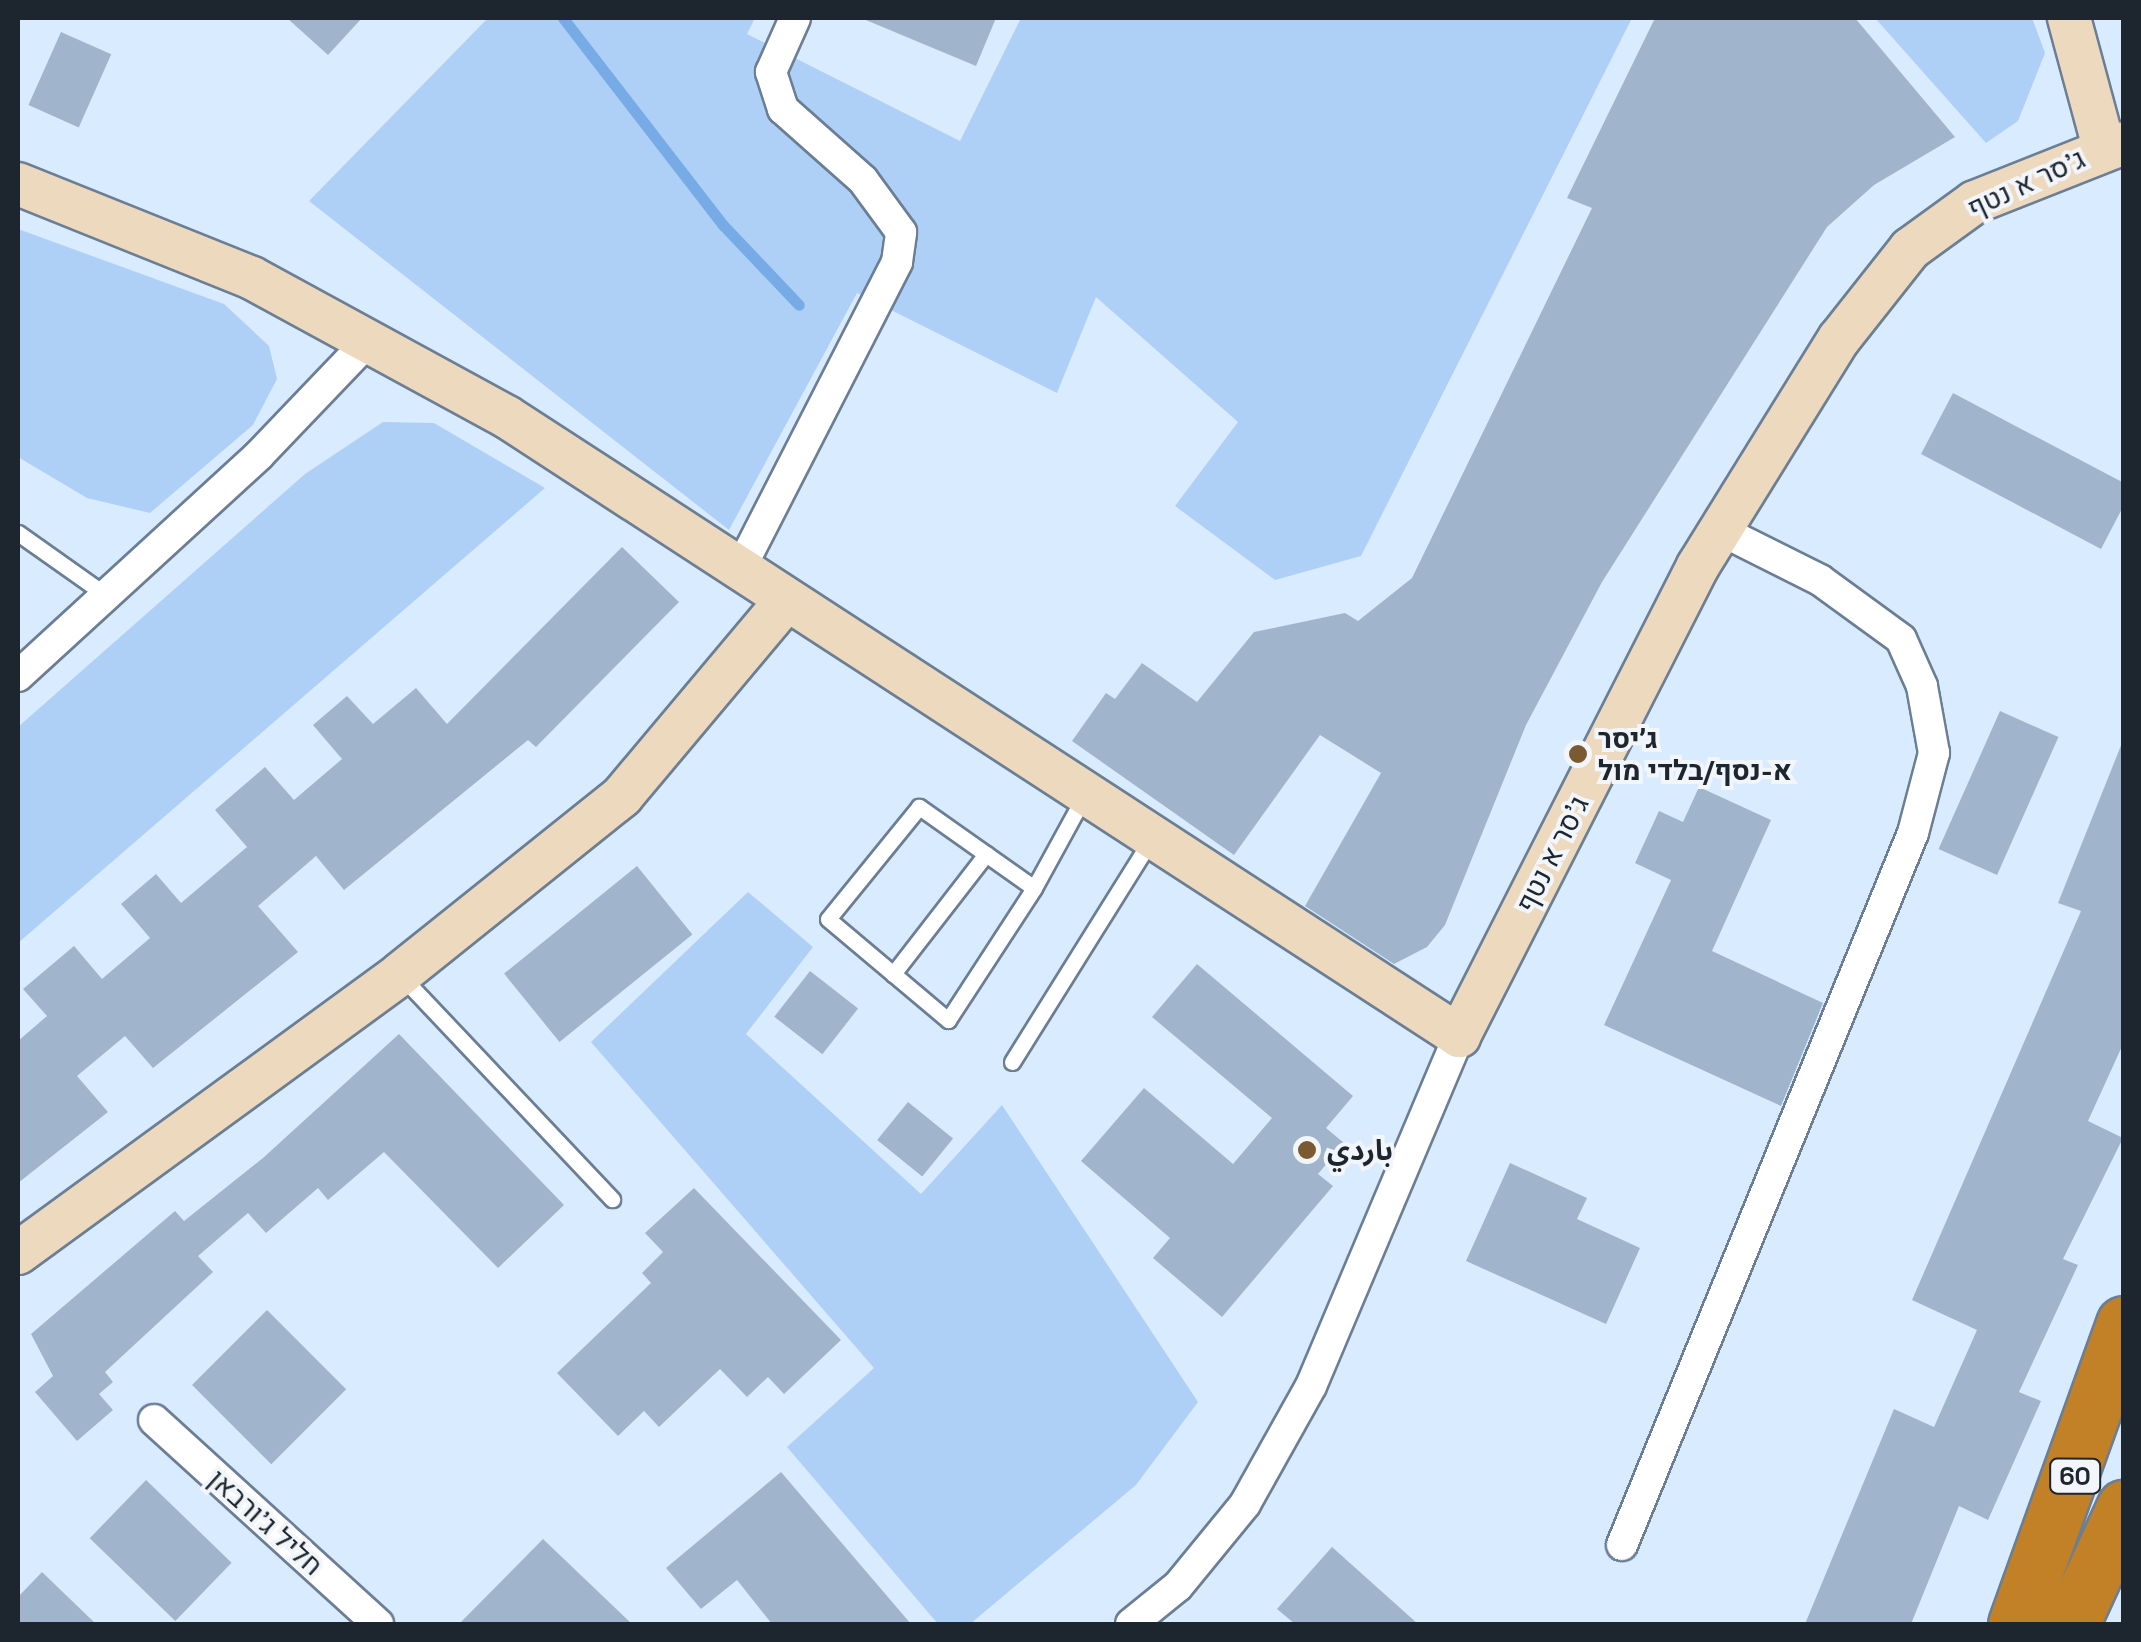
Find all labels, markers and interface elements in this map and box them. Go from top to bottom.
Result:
street label: ג'סר א נטף [1962,141,2090,225]
place label: ג׳יסר א-נסף/בלדי מול [1598,721,1792,787]
marker: ג׳יסר א-נסף/בלדי מול [1567,743,1589,765]
street label: ג'סר א נטף [1508,790,1596,918]
place label: باردي [1327,1133,1393,1167]
marker: باردي [1296,1139,1318,1161]
road number: 60 [2048,1456,2102,1496]
street label: חליל ג'ורבאן [202,1462,330,1582]

